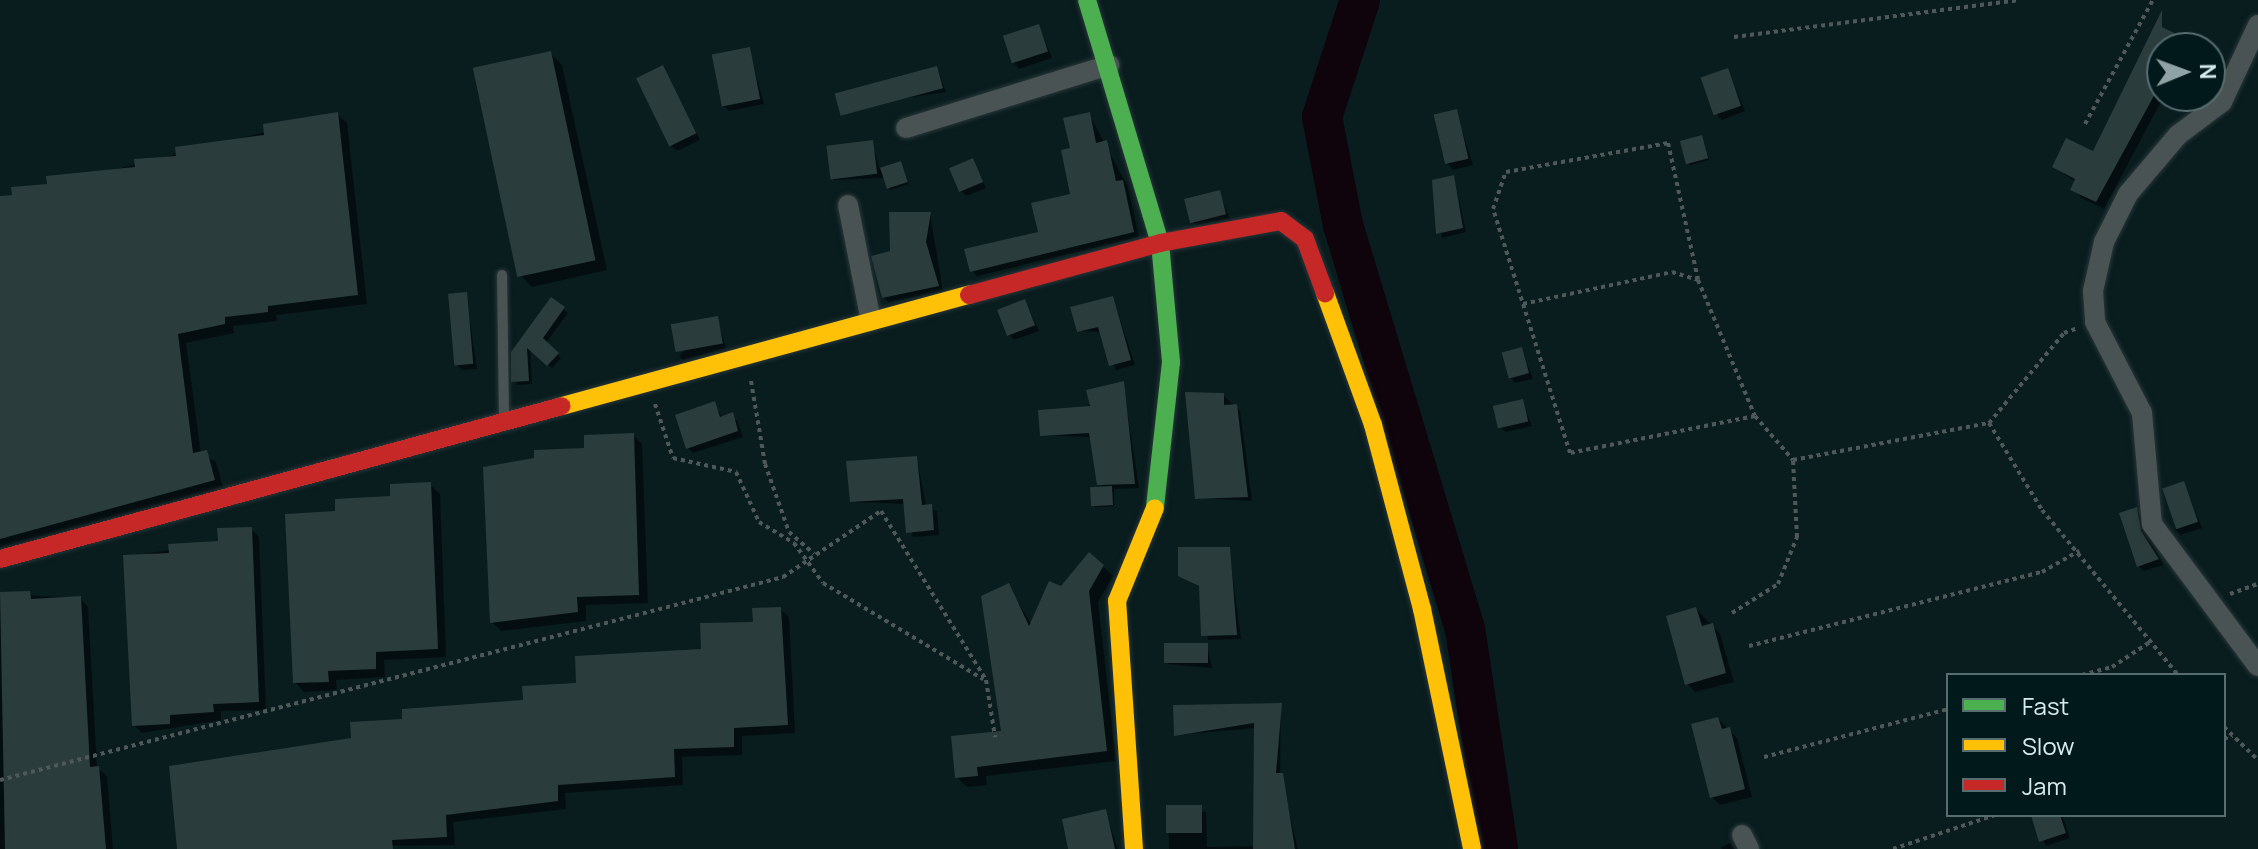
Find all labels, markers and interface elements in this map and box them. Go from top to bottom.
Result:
north arrow [2146,32,2226,112]
text: N [2193,63,2223,80]
legend [1946,673,2226,817]
text: Fast [2022,689,2069,722]
text: Slow [2022,729,2075,762]
text: Jam [2022,769,2067,802]

